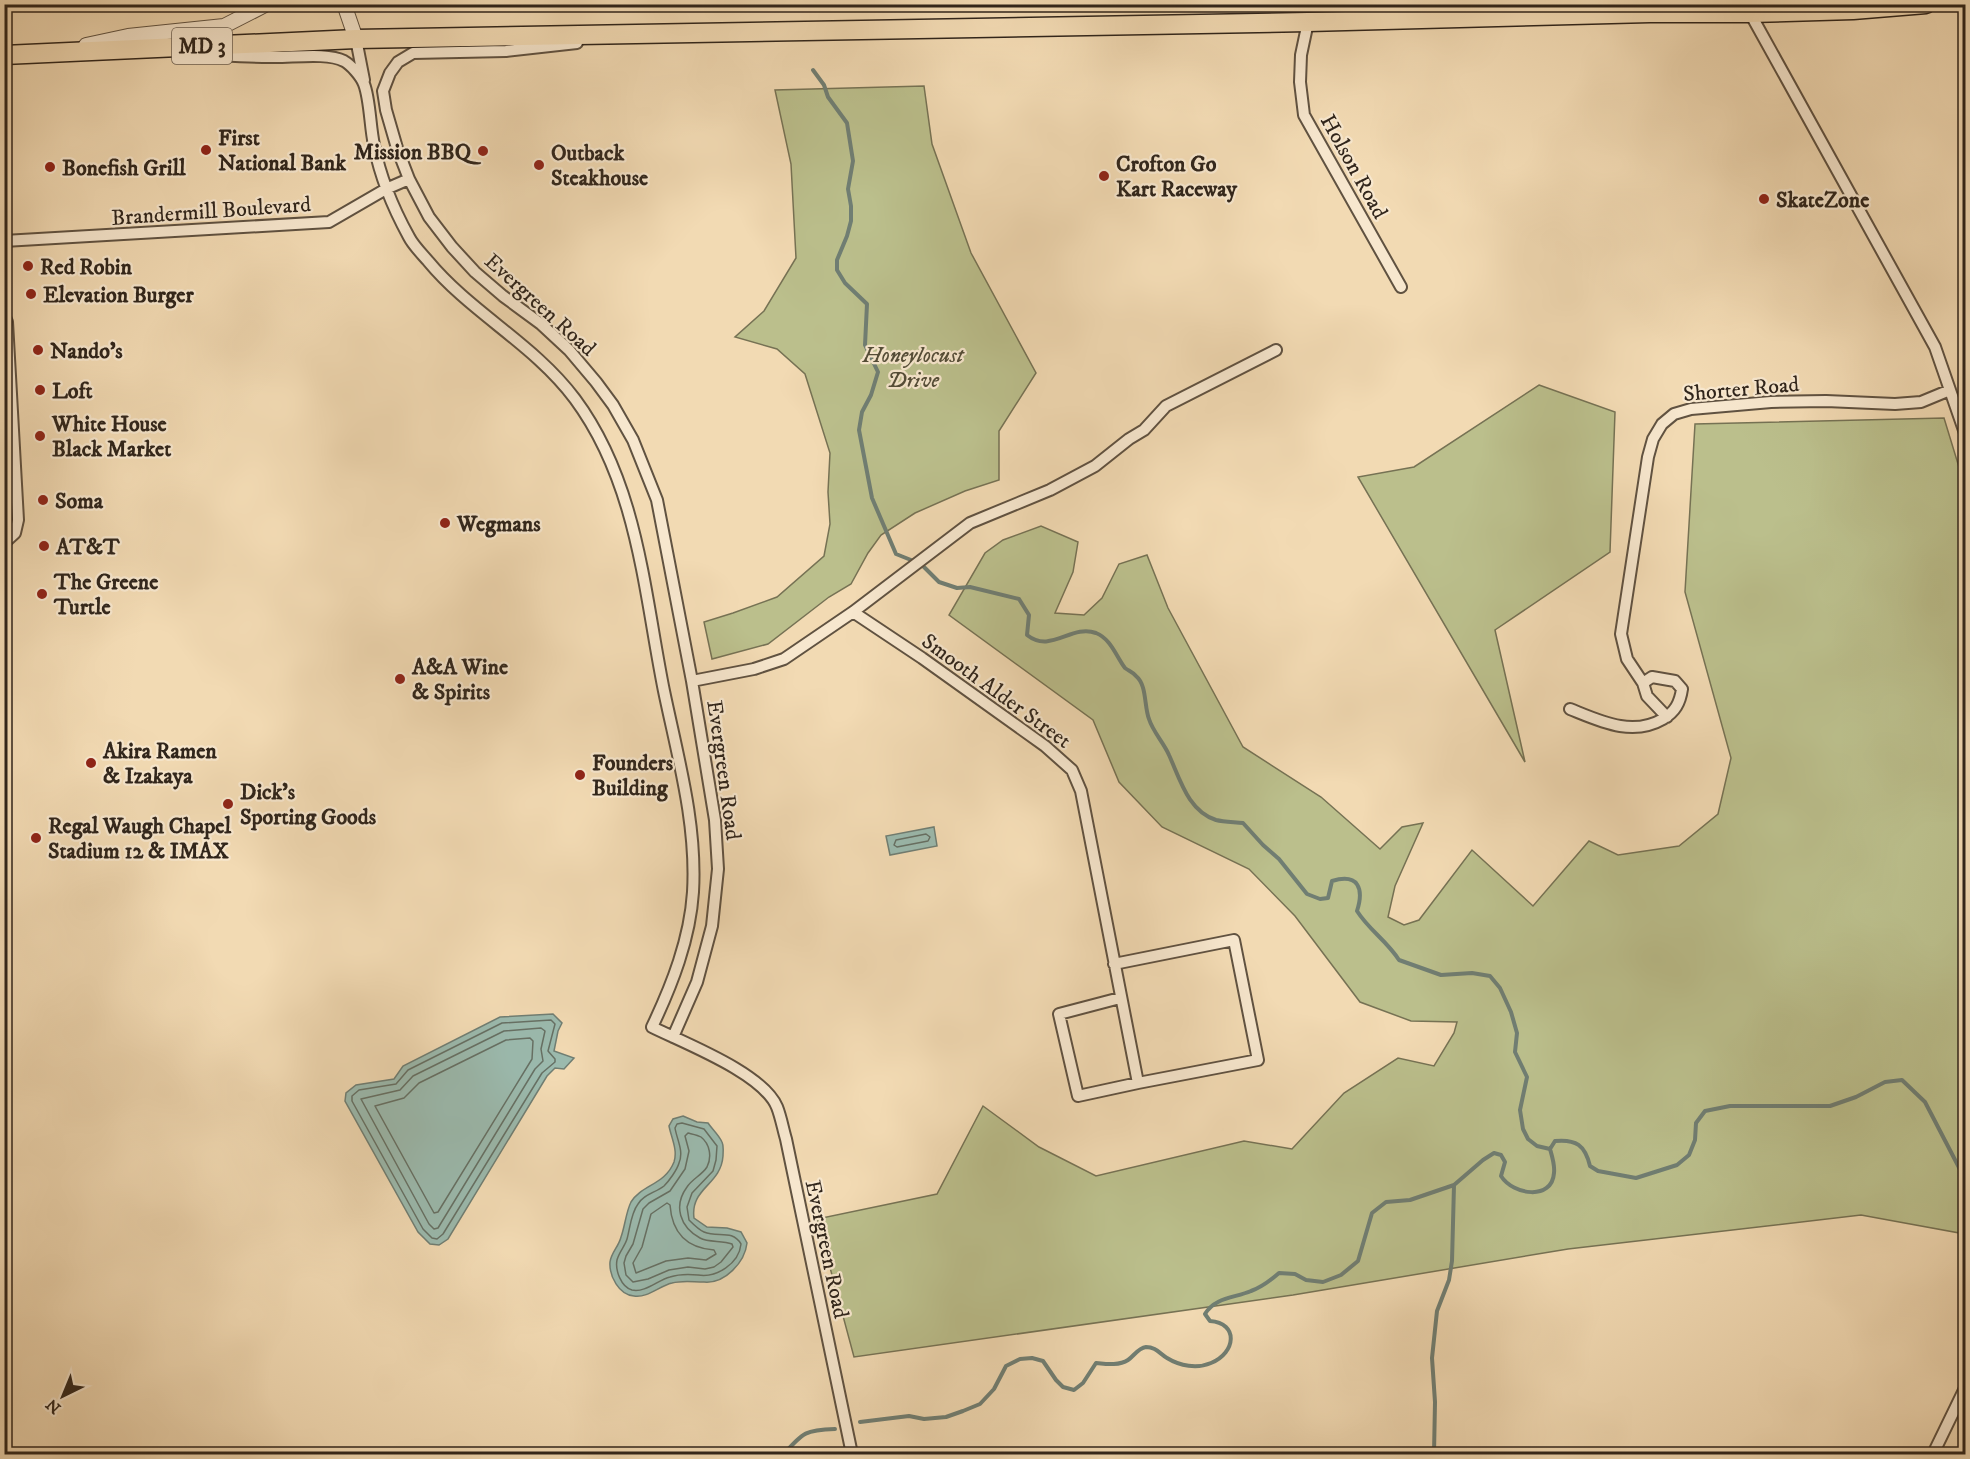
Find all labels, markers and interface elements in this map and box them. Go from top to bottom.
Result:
road number: MD 3 [172,28,232,64]
street label: Holson Road [1314,110,1393,224]
place label: First National Bank [218,125,347,177]
place label: Mission BBQ [354,139,482,166]
place label: Outback Steakhouse [551,140,648,192]
marker: First National Bank [199,143,213,157]
marker: Mission BBQ [476,144,490,158]
place label: Crofton Go Kart Raceway [1116,151,1238,203]
place label: Bonefish Grill [62,155,186,182]
marker: Outback Steakhouse [532,158,546,172]
marker: Bonefish Grill [43,160,57,174]
marker: Crofton Go Kart Raceway [1097,169,1111,183]
place label: SkateZone [1776,187,1869,214]
street label: Brandermill Boulevard [110,191,312,232]
marker: SkateZone [1757,192,1771,206]
street label: Evergreen Road [479,248,601,362]
place label: Red Robin [40,254,133,281]
marker: Red Robin [21,259,35,273]
place label: Elevation Burger [43,282,194,309]
marker: Elevation Burger [24,287,38,301]
place label: Nando's [50,338,123,365]
park label: Honeylocust Drive [862,342,965,394]
marker: Nando's [31,343,45,357]
street label: Shorter Road [1682,371,1800,408]
place label: Loft [52,378,93,405]
marker: Loft [33,383,47,397]
place label: White House Black Market [51,411,171,463]
marker: White House Black Market [33,429,47,443]
place label: Soma [55,488,104,515]
marker: Soma [36,493,50,507]
place label: Wegmans [456,511,541,538]
marker: Wegmans [438,516,452,530]
place label: AT&T [55,534,120,561]
marker: AT&T [37,539,51,553]
place label: The Greene Turtle [53,569,158,621]
marker: The Greene Turtle [35,587,49,601]
street label: Smooth Alder Street [916,628,1076,755]
place label: A&A Wine & Spirits [411,654,508,706]
marker: A&A Wine & Spirits [393,672,407,686]
street label: Evergreen Road [700,699,747,842]
place label: Akira Ramen & Izakaya [102,738,217,790]
place label: Founders Building [592,750,674,802]
marker: Akira Ramen & Izakaya [84,756,98,770]
marker: Founders Building [573,768,587,782]
place label: Dick's Sporting Goods [240,779,377,831]
marker: Dick's Sporting Goods [221,797,235,811]
place label: Regal Waugh Chapel Stadium 12 & IMAX [48,813,231,865]
marker: Regal Waugh Chapel Stadium 12 & IMAX [29,831,43,845]
street label: Evergreen Road [799,1178,854,1321]
north arrow [33,1366,93,1426]
text: N [42,1394,65,1418]

